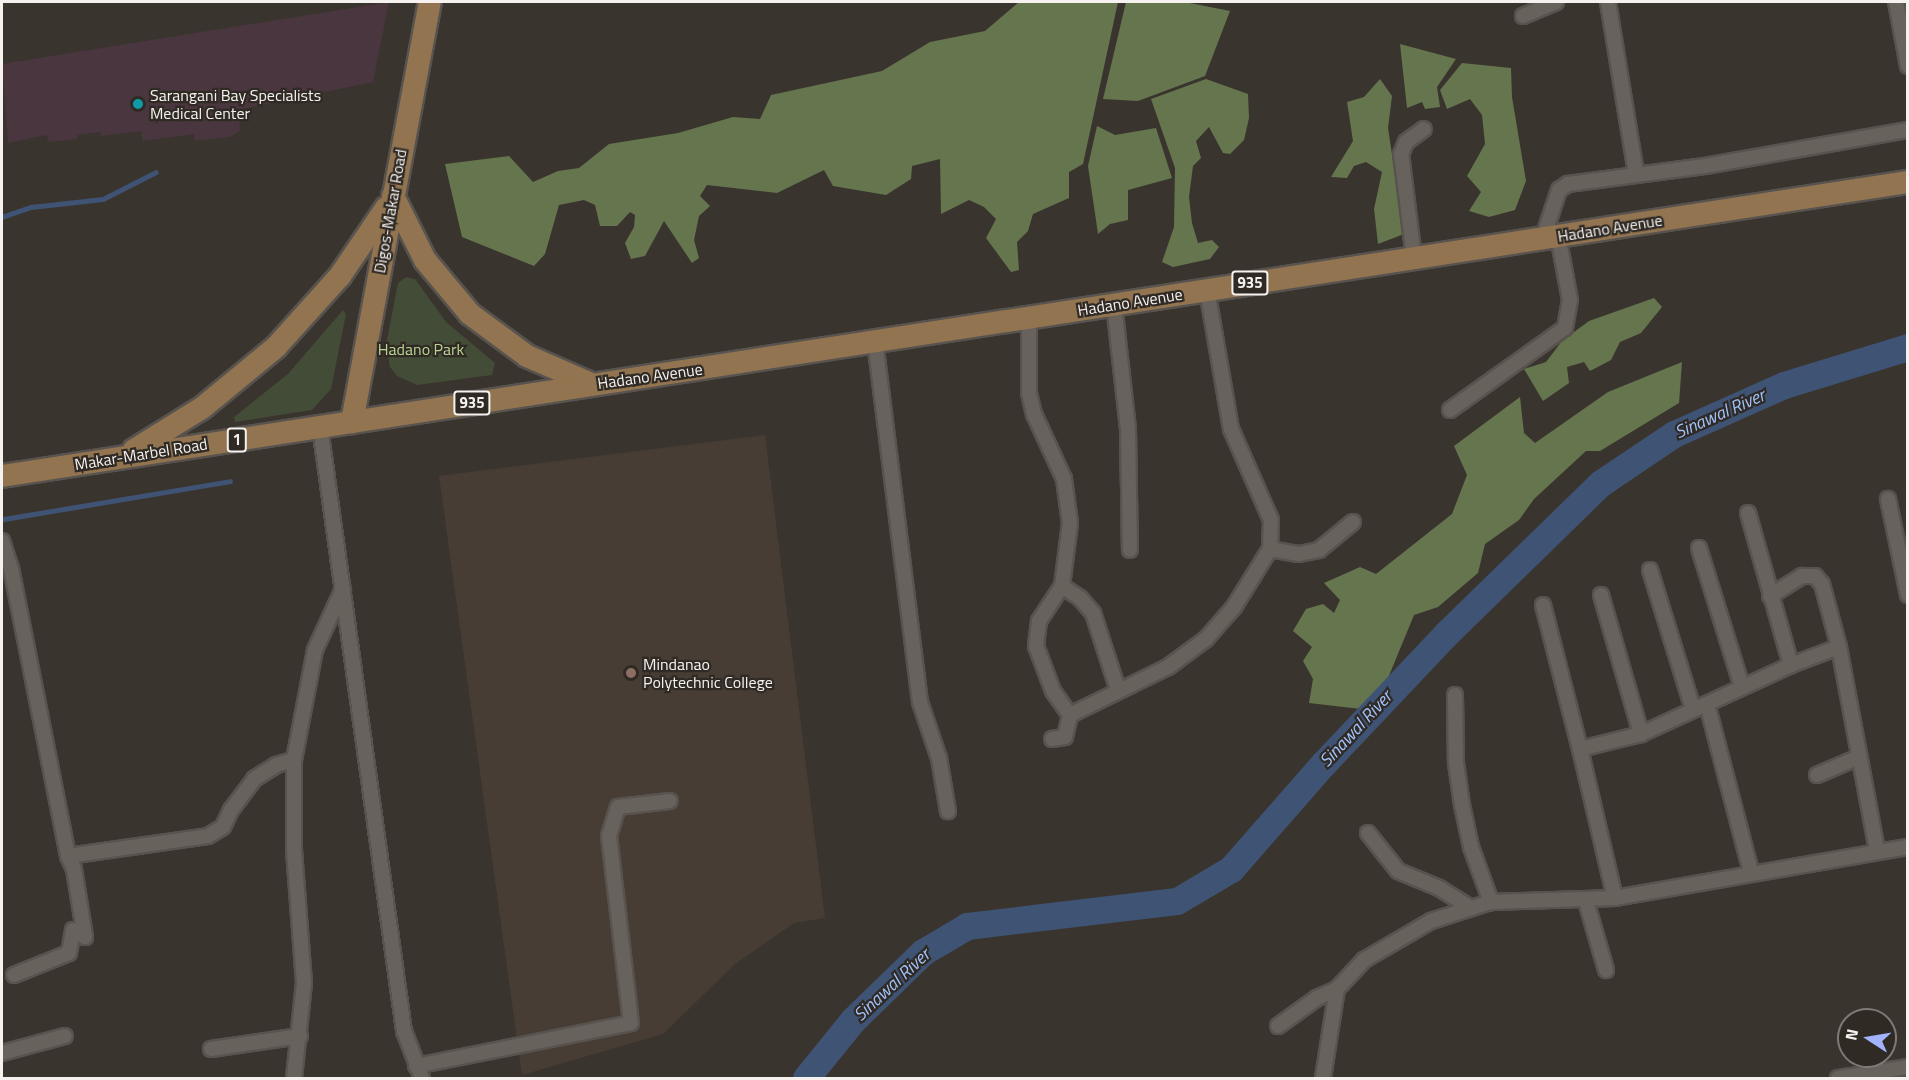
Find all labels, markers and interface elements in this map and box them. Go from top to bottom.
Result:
place label: Sarangani Bay Specialists Medical Center [150,85,321,123]
marker: Sarangani Bay Specialists Medical Center [131,97,145,111]
street label: Digos-Makar Road [370,148,410,274]
street label: Hadano Avenue [1556,210,1664,246]
road number: 935 [1230,271,1270,295]
street label: Hadano Avenue [1076,284,1184,320]
park label: Hadano Park [378,339,464,359]
street label: Hadano Avenue [596,359,704,393]
water label: Sinawal River [1672,385,1768,443]
road number: 935 [452,391,492,415]
road number: 1 [226,428,248,452]
street label: Makar-Marbel Road [73,434,209,474]
place label: Mindanao Polytechnic College [643,654,773,692]
marker: Mindanao Polytechnic College [624,666,638,680]
water label: Sinawal River [1315,686,1397,772]
water label: Sinawal River [849,944,935,1026]
north arrow [1837,1008,1897,1068]
text: N [1838,1027,1864,1043]

